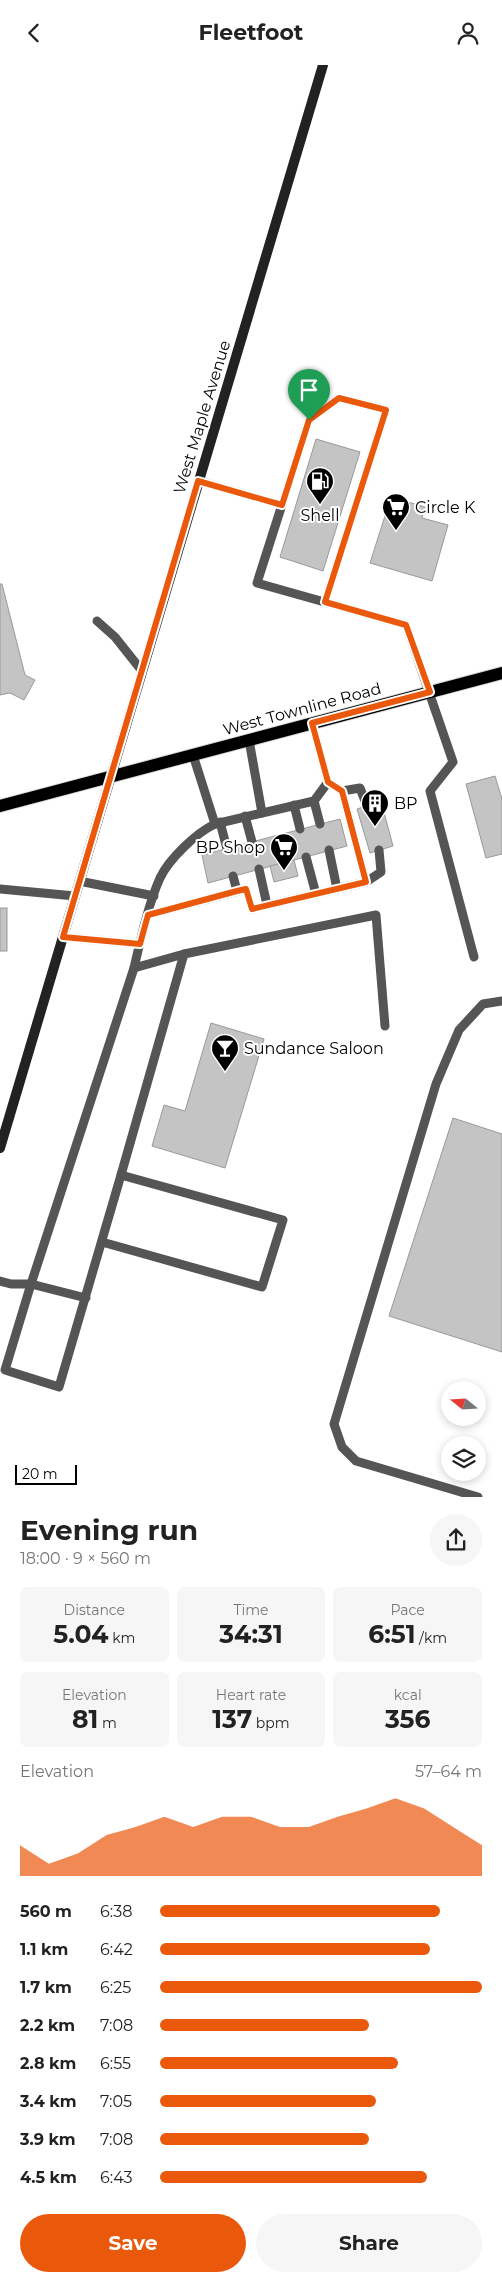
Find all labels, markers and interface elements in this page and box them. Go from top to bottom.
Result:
icon: back [20,19,48,47]
text: Fleetfoot [199,19,303,46]
icon: person [454,19,482,47]
street label: West Maple Avenue [170,338,234,496]
pin [288,369,330,420]
icon: arrive [295,376,323,404]
fuel station icon: Shell [305,466,335,505]
supermarket icon: Circle K [381,492,411,531]
place label: Circle K [415,498,476,517]
place label: Shell [301,506,339,525]
street label: West Townline Road [221,679,383,739]
building icon: BP [360,788,390,827]
place label: BP [394,794,418,813]
supermarket icon: BP Shop [269,832,299,871]
place label: BP Shop [196,838,265,857]
bar icon: Sundance Saloon [210,1033,240,1072]
place label: Sundance Saloon [244,1039,384,1058]
north arrow [441,1381,486,1426]
map controls [441,1381,486,1481]
button: layers [441,1436,486,1481]
scale bar [15,1462,78,1485]
text: 20 m [22,1465,58,1483]
text: Evening run [20,1513,198,1547]
button: share [430,1514,482,1566]
text: 18:00 · 9 × 560 m [20,1549,151,1568]
text: Distance [64,1601,125,1619]
text: Time [233,1601,269,1619]
text: Pace [391,1601,425,1619]
text: 5.04 [53,1619,109,1649]
text: 34:31 [219,1619,283,1649]
text: 6:51 [368,1619,415,1649]
text: km [109,1629,135,1647]
text: /km [415,1629,447,1647]
text: Elevation [62,1686,127,1704]
text: Heart rate [216,1686,286,1704]
text: kcal [394,1686,422,1704]
text: 81 [72,1704,98,1734]
text: 137 [212,1704,252,1734]
text: 356 [385,1704,430,1734]
text: m [98,1714,117,1732]
text: bpm [252,1714,290,1732]
text: Elevation [20,1762,94,1781]
text: 57–64 m [415,1762,482,1781]
text: 560 m [20,1902,72,1921]
text: 6:38 [100,1902,132,1921]
text: 1.1 km [20,1940,68,1959]
text: 6:42 [100,1940,133,1959]
text: 1.7 km [20,1978,72,1997]
text: 6:25 [100,1978,131,1997]
text: 2.2 km [20,2016,75,2035]
text: 7:08 [100,2016,133,2035]
text: 2.8 km [20,2054,76,2073]
text: 6:55 [100,2054,131,2073]
text: 3.4 km [20,2092,76,2111]
text: 7:05 [100,2092,132,2111]
text: 3.9 km [20,2130,76,2149]
text: 7:08 [100,2130,133,2149]
text: 4.5 km [20,2168,77,2187]
text: 6:43 [100,2168,133,2187]
button: Save [20,2214,246,2272]
button: Share [256,2214,482,2272]

